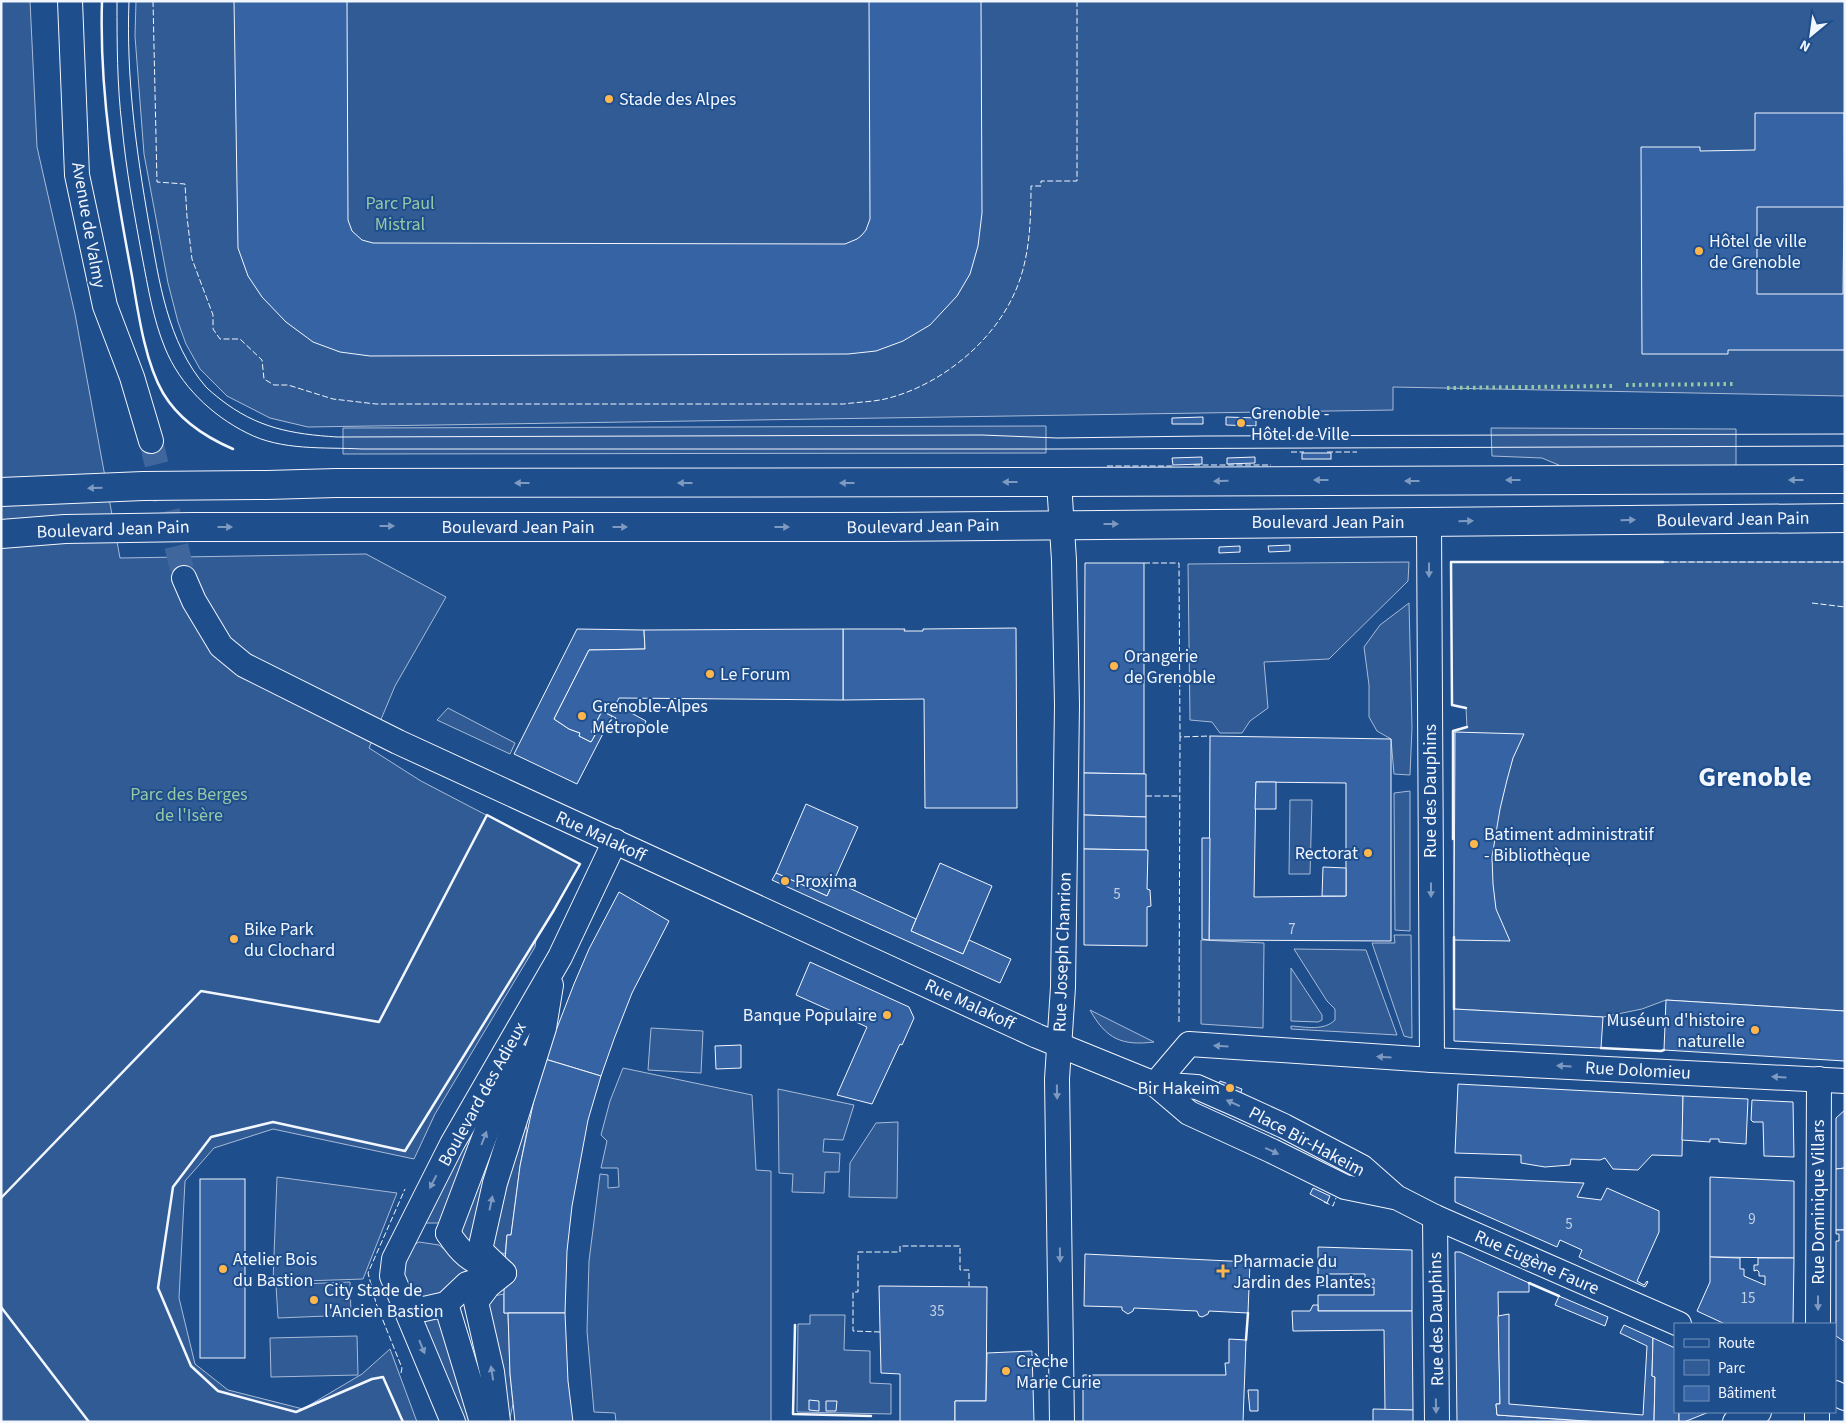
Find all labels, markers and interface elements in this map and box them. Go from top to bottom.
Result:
north arrow [1786,10,1836,60]
text: N [1796,34,1814,56]
place label: Stade des Alpes [619,87,736,112]
marker: Stade des Alpes [603,93,615,105]
street label: Avenue de Valmy [65,160,112,291]
park label: Parc Paul Mistral [365,191,435,237]
place label: Hôtel de ville de Grenoble [1709,229,1807,275]
marker: Hôtel de ville de Grenoble [1693,245,1705,257]
place label: Grenoble - Hôtel de Ville [1251,401,1350,447]
marker: Grenoble - Hôtel de Ville [1235,417,1247,429]
one-way arrow [1312,476,1328,484]
one-way arrow [1788,476,1804,484]
one-way arrow [1213,477,1229,485]
one-way arrow [1404,477,1420,485]
one-way arrow [1505,477,1521,485]
one-way arrow [1002,478,1018,486]
one-way arrow [514,479,530,487]
one-way arrow [677,479,693,487]
one-way arrow [839,479,855,487]
one-way arrow [86,484,102,492]
street label: Boulevard Jean Pain [1656,506,1810,533]
street label: Boulevard Jean Pain [1251,510,1405,535]
street label: Boulevard Jean Pain [846,513,1000,540]
street label: Boulevard Jean Pain [36,514,190,545]
street label: Boulevard Jean Pain [441,515,595,540]
one-way arrow [1620,516,1636,524]
one-way arrow [1458,517,1474,525]
one-way arrow [1103,520,1119,528]
one-way arrow [379,522,395,530]
one-way arrow [217,523,233,531]
one-way arrow [612,523,628,531]
one-way arrow [774,523,790,531]
one-way arrow [1425,563,1433,579]
place label: Orangerie de Grenoble [1124,644,1216,690]
marker: Orangerie de Grenoble [1108,660,1120,672]
place label: Le Forum [720,662,790,687]
marker: Le Forum [704,668,716,680]
place label: Grenoble-Alpes Métropole [592,694,708,740]
marker: Grenoble-Alpes Métropole [576,710,588,722]
street label: Rue des Dauphins [1418,724,1443,858]
district label: Grenoble [1698,757,1812,797]
park label: Parc des Berges de l'Isère [130,782,248,828]
street label: Rue Malakoff [552,805,651,869]
place label: Batiment administratif - Bibliothèque [1484,822,1654,868]
marker: Batiment administratif - Bibliothèque [1468,838,1480,850]
place label: Rectorat [1295,841,1358,866]
marker: Rectorat [1362,847,1374,859]
place label: Proxima [795,869,857,894]
street label: Rue Joseph Chanrion [1047,872,1078,1032]
marker: Proxima [779,875,791,887]
one-way arrow [1427,883,1435,899]
house number: 5 [1113,884,1121,905]
place label: Bike Park du Clochard [244,917,335,963]
house number: 7 [1288,919,1296,940]
marker: Bike Park du Clochard [228,933,240,945]
street label: Rue Malakoff [921,973,1020,1037]
place label: Banque Populaire [743,1003,877,1028]
place label: Muséum d'histoire naturelle [1606,1008,1745,1054]
marker: Banque Populaire [881,1009,893,1021]
street label: Boulevard des Adieux [432,1018,533,1171]
marker: Muséum d'histoire naturelle [1749,1024,1761,1036]
one-way arrow [1213,1042,1229,1050]
one-way arrow [1375,1052,1391,1060]
street label: Rue Dolomieu [1584,1055,1691,1086]
one-way arrow [1556,1062,1572,1070]
one-way arrow [1770,1073,1786,1081]
place label: Bir Hakeim [1137,1076,1220,1101]
marker: Bir Hakeim [1224,1082,1236,1094]
one-way arrow [1053,1085,1061,1101]
one-way arrow [1226,1098,1240,1106]
street label: Place Bir-Hakeim [1244,1100,1369,1183]
street label: Rue Dominique Villars [1806,1120,1831,1285]
one-way arrow [480,1130,488,1145]
one-way arrow [1265,1147,1279,1155]
one-way arrow [429,1175,437,1189]
one-way arrow [487,1195,495,1210]
house number: 9 [1748,1209,1756,1230]
house number: 5 [1565,1214,1573,1235]
street label: Rue Eugène Faure [1470,1224,1603,1301]
place label: Atelier Bois du Bastion [233,1247,317,1293]
one-way arrow [1056,1247,1064,1263]
place label: Pharmacie du Jardin des Plantes [1233,1249,1371,1295]
street label: Rue des Dauphins [1423,1252,1450,1386]
marker: Atelier Bois du Bastion [217,1263,229,1275]
marker: Pharmacie du Jardin des Plantes [1217,1265,1229,1277]
place label: City Stade de l'Ancien Bastion [324,1278,444,1324]
house number: 15 [1741,1288,1755,1309]
marker: City Stade de l'Ancien Bastion [308,1294,320,1306]
one-way arrow [1814,1295,1822,1311]
house number: 35 [930,1301,944,1322]
legend [1674,1323,1836,1413]
text: Route [1718,1333,1755,1354]
one-way arrow [418,1340,426,1354]
place label: Crèche Marie Curie [1016,1349,1101,1395]
text: Parc [1718,1358,1745,1379]
one-way arrow [487,1365,495,1381]
marker: Crèche Marie Curie [1000,1365,1012,1377]
text: Bâtiment [1718,1383,1776,1404]
one-way arrow [1432,1398,1440,1414]

